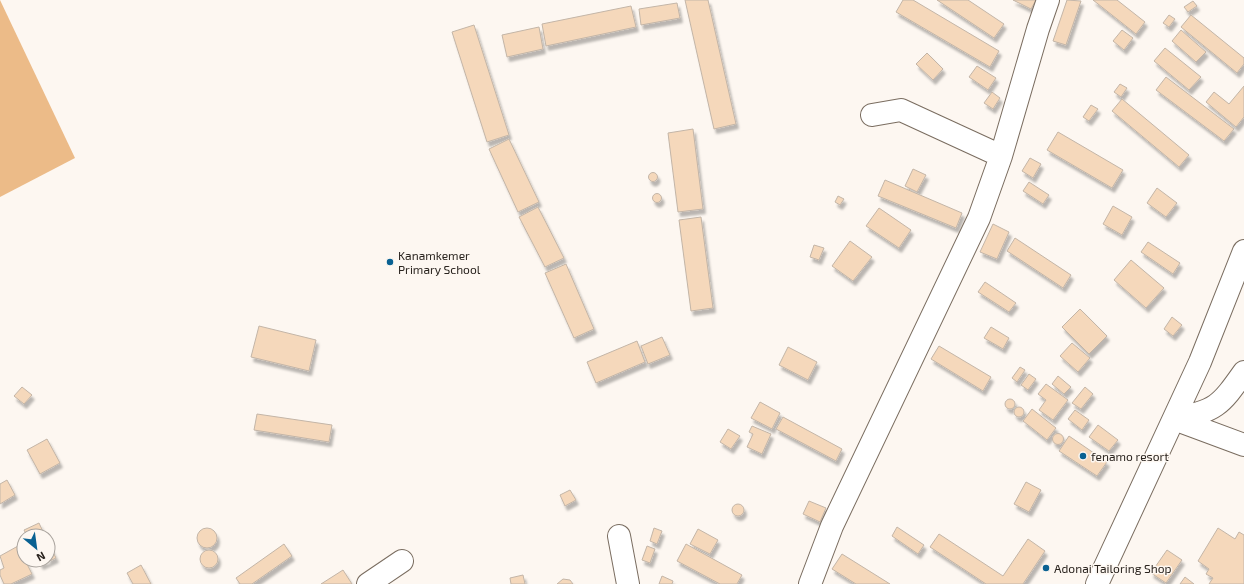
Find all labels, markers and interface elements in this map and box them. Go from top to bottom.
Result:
place label: Kanamkemer Primary School [398,248,481,276]
marker: Kanamkemer Primary School [385,257,395,267]
place label: fenamo resort [1091,449,1169,463]
marker: fenamo resort [1078,451,1088,461]
north arrow [16,528,56,568]
text: N [34,550,48,565]
place label: Adonai Tailoring Shop [1054,561,1172,575]
marker: Adonai Tailoring Shop [1041,563,1051,573]

